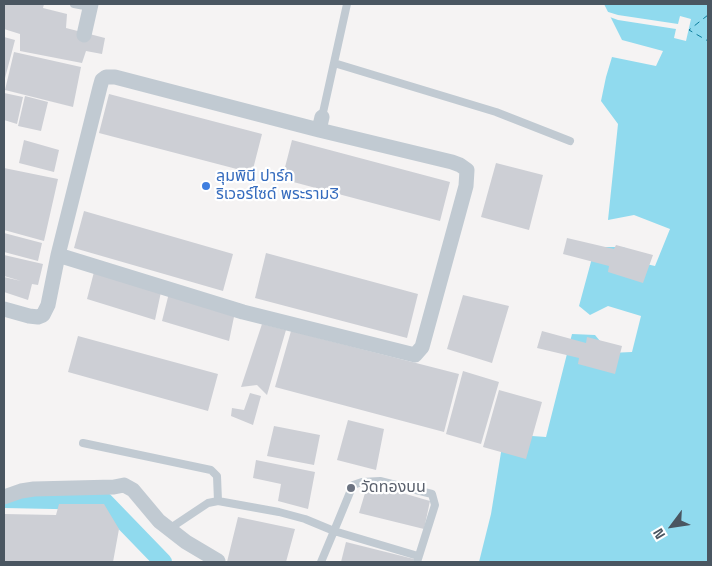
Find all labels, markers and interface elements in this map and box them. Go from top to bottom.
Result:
place label: ลุมพินี ปาร์ก ริเวอร์ไซด์ พระราม3 [216,167,339,205]
marker: ลุมพินี ปาร์ก ริเวอร์ไซด์ พระราม3 [200,180,212,192]
place label: วัดทองบน [361,478,426,498]
marker: วัดทองบน [345,482,357,494]
north arrow [647,501,697,551]
text: N [649,525,669,542]

